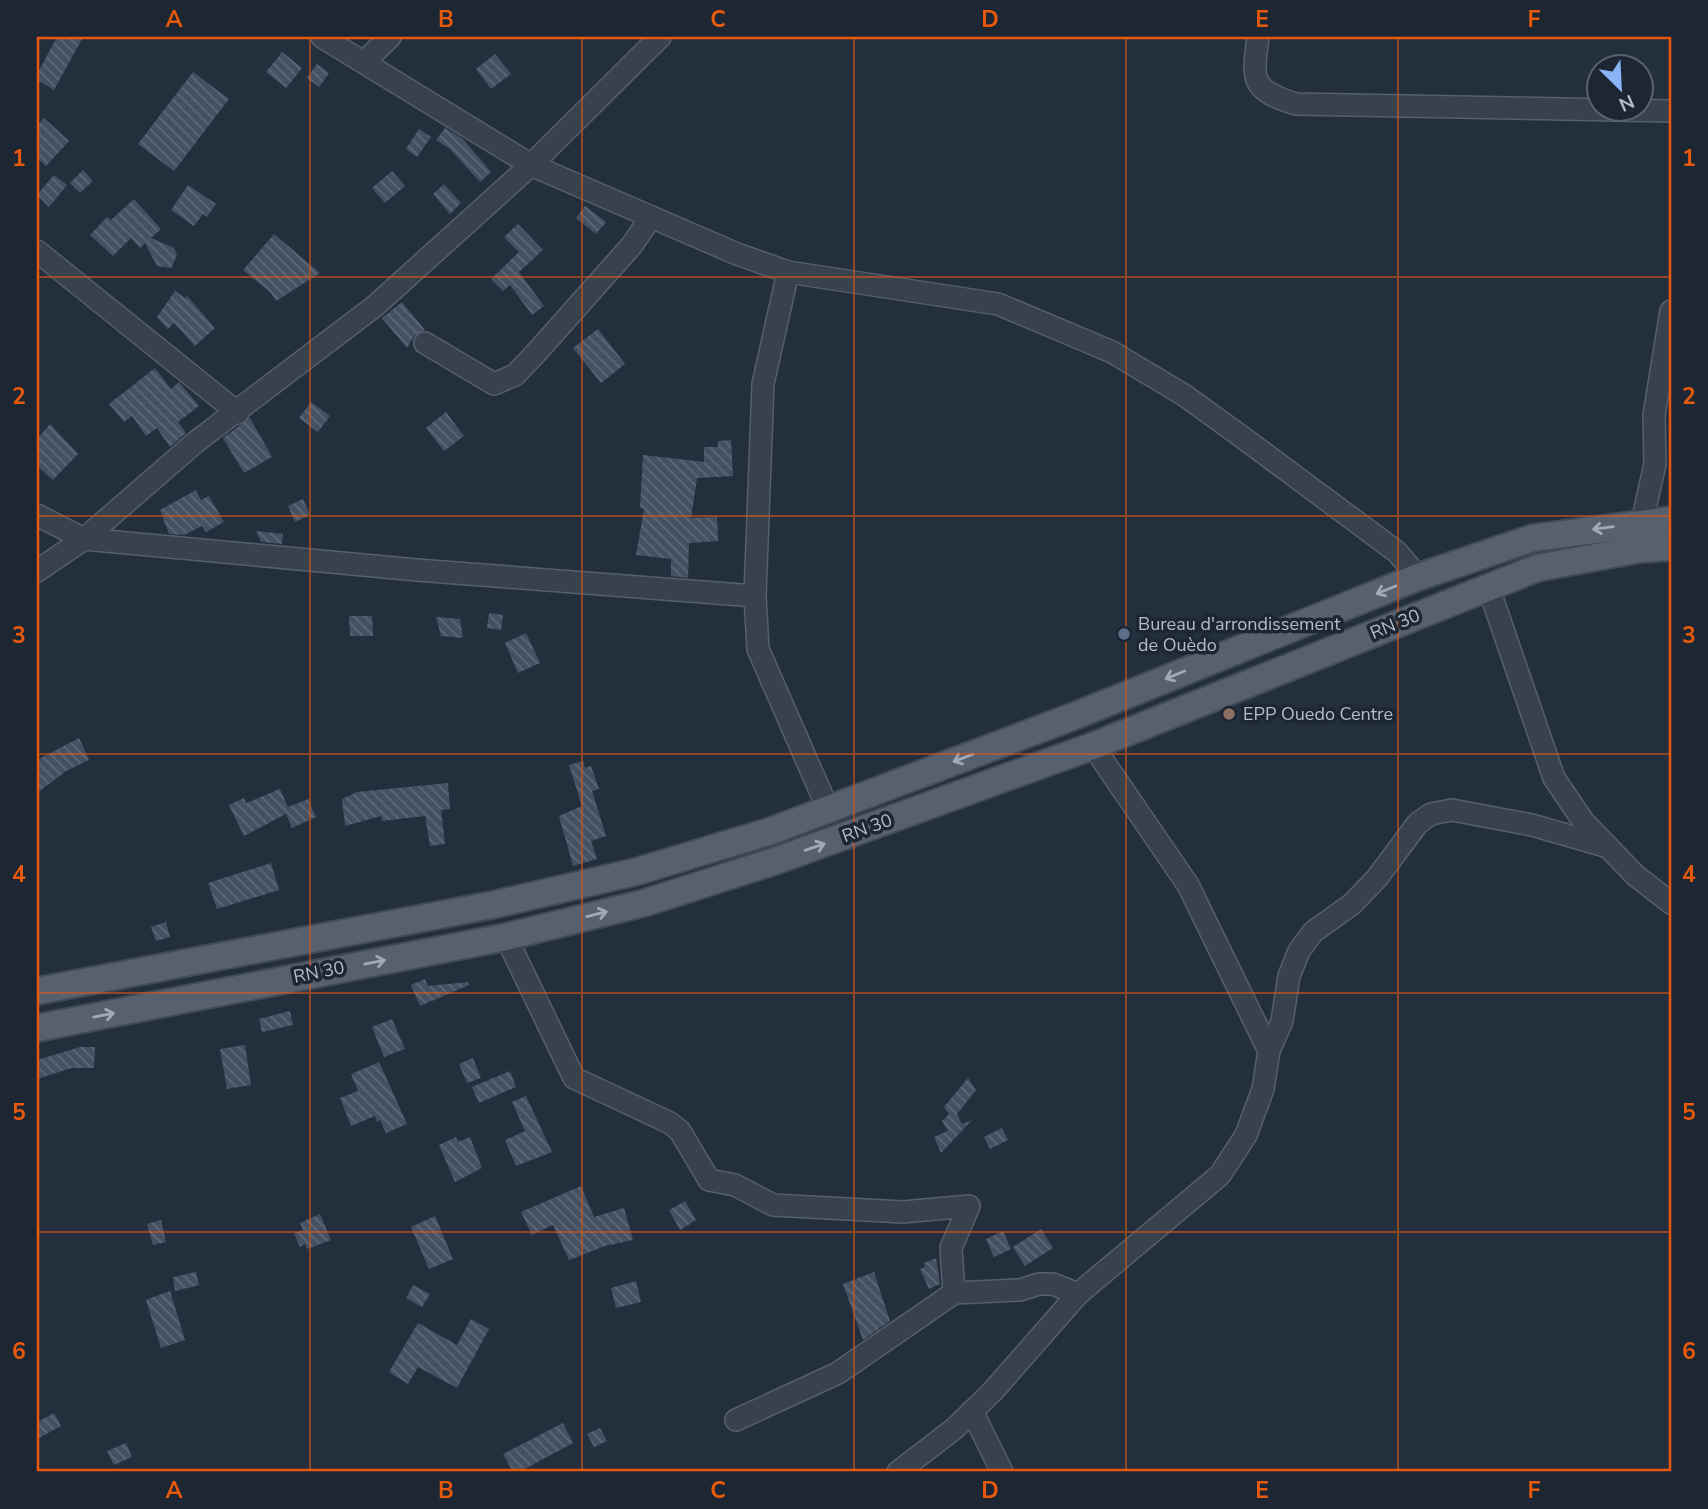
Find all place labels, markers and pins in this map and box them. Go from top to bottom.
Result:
place label: Bureau d'arrondissement de Ouèdo [1138,612,1341,657]
marker: Bureau d'arrondissement de Ouèdo [1116,626,1132,642]
place label: EPP Ouedo Centre [1243,702,1393,726]
marker: EPP Ouedo Centre [1221,706,1237,722]

